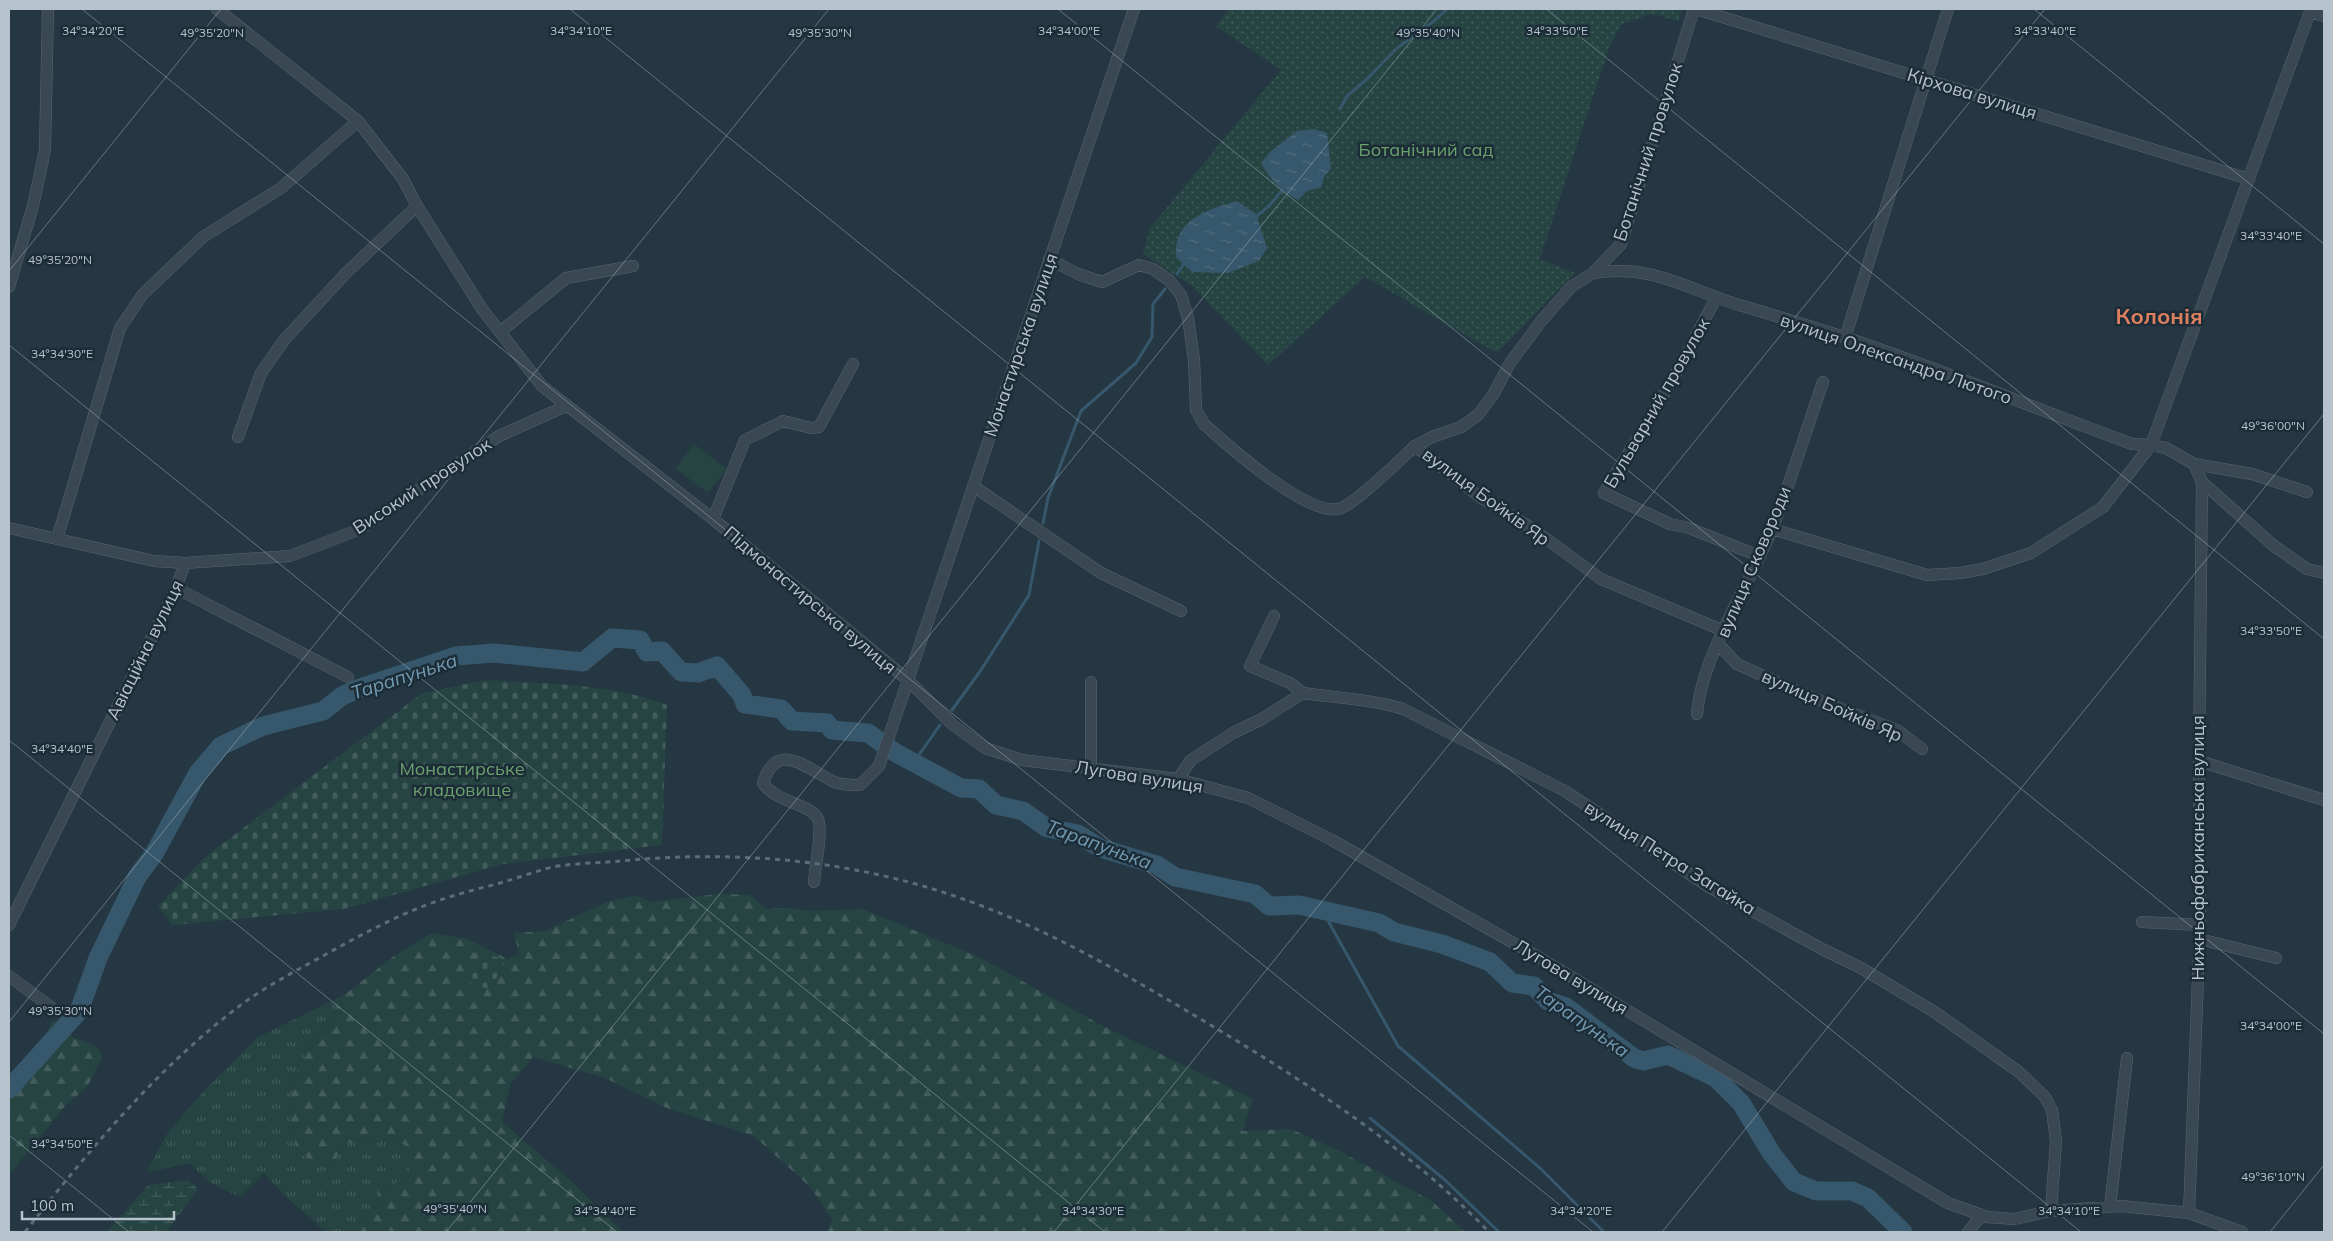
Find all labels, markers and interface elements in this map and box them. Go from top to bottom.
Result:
text: 34°34'20"E [62,23,124,38]
text: 34°34'10"E [550,23,612,38]
text: 34°34'00"E [1038,23,1100,38]
text: 34°33'50"E [1526,23,1588,38]
text: 34°33'40"E [2014,23,2076,38]
text: 49°35'20"N [180,25,244,40]
text: 49°35'30"N [788,25,852,40]
text: 49°35'40"N [1396,25,1460,40]
street label: Ботанічний провулок [1608,59,1687,244]
street label: Кірхова вулиця [1905,63,2040,124]
park label: Ботанічний сад [1358,138,1494,161]
text: 34°33'40"E [2240,228,2302,243]
street label: Монастирська вулиця [978,250,1063,440]
text: 49°35'20"N [28,252,92,267]
district label: Колонія [2115,302,2203,330]
street label: вулиця Олександра Лютого [1777,308,2015,409]
street label: Бульварний провулок [1598,313,1715,492]
text: 34°34'30"E [31,346,93,361]
text: 49°36'00"N [2241,418,2305,433]
street label: Високий провулок [348,432,496,539]
street label: вулиця Бойків Яр [1418,443,1554,550]
street label: вулиця Сковороди [1711,483,1796,641]
street label: Підмонастирська вулиця [719,521,901,679]
street label: Авіаційна вулиця [101,576,188,723]
text: 34°33'50"E [2240,623,2302,638]
water label: Тарапунька [348,648,460,704]
street label: вулиця Бойків Яр [1758,664,1906,747]
street label: Нижньофабриканська вулиця [2186,715,2209,981]
text: 34°34'40"E [31,741,93,756]
street label: Лугова вулиця [1074,755,1205,798]
park label: Монастирське кладовище [399,757,525,801]
street label: вулиця Петра Загайка [1580,795,1760,920]
water label: Тарапунька [1043,814,1155,874]
street label: Лугова вулиця [1510,933,1632,1020]
water label: Тарапунька [1530,980,1634,1062]
text: 49°35'30"N [28,1003,92,1018]
text: 34°34'00"E [2240,1018,2302,1033]
text: 34°34'50"E [31,1136,93,1151]
text: 49°36'10"N [2241,1169,2305,1184]
scale bar [22,1188,175,1220]
text: 100 m [30,1196,74,1215]
text: 49°35'40"N [423,1201,487,1216]
text: 34°34'40"E [574,1203,636,1218]
text: 34°34'30"E [1062,1203,1124,1218]
text: 34°34'20"E [1550,1203,1612,1218]
text: 34°34'10"E [2038,1203,2100,1218]

